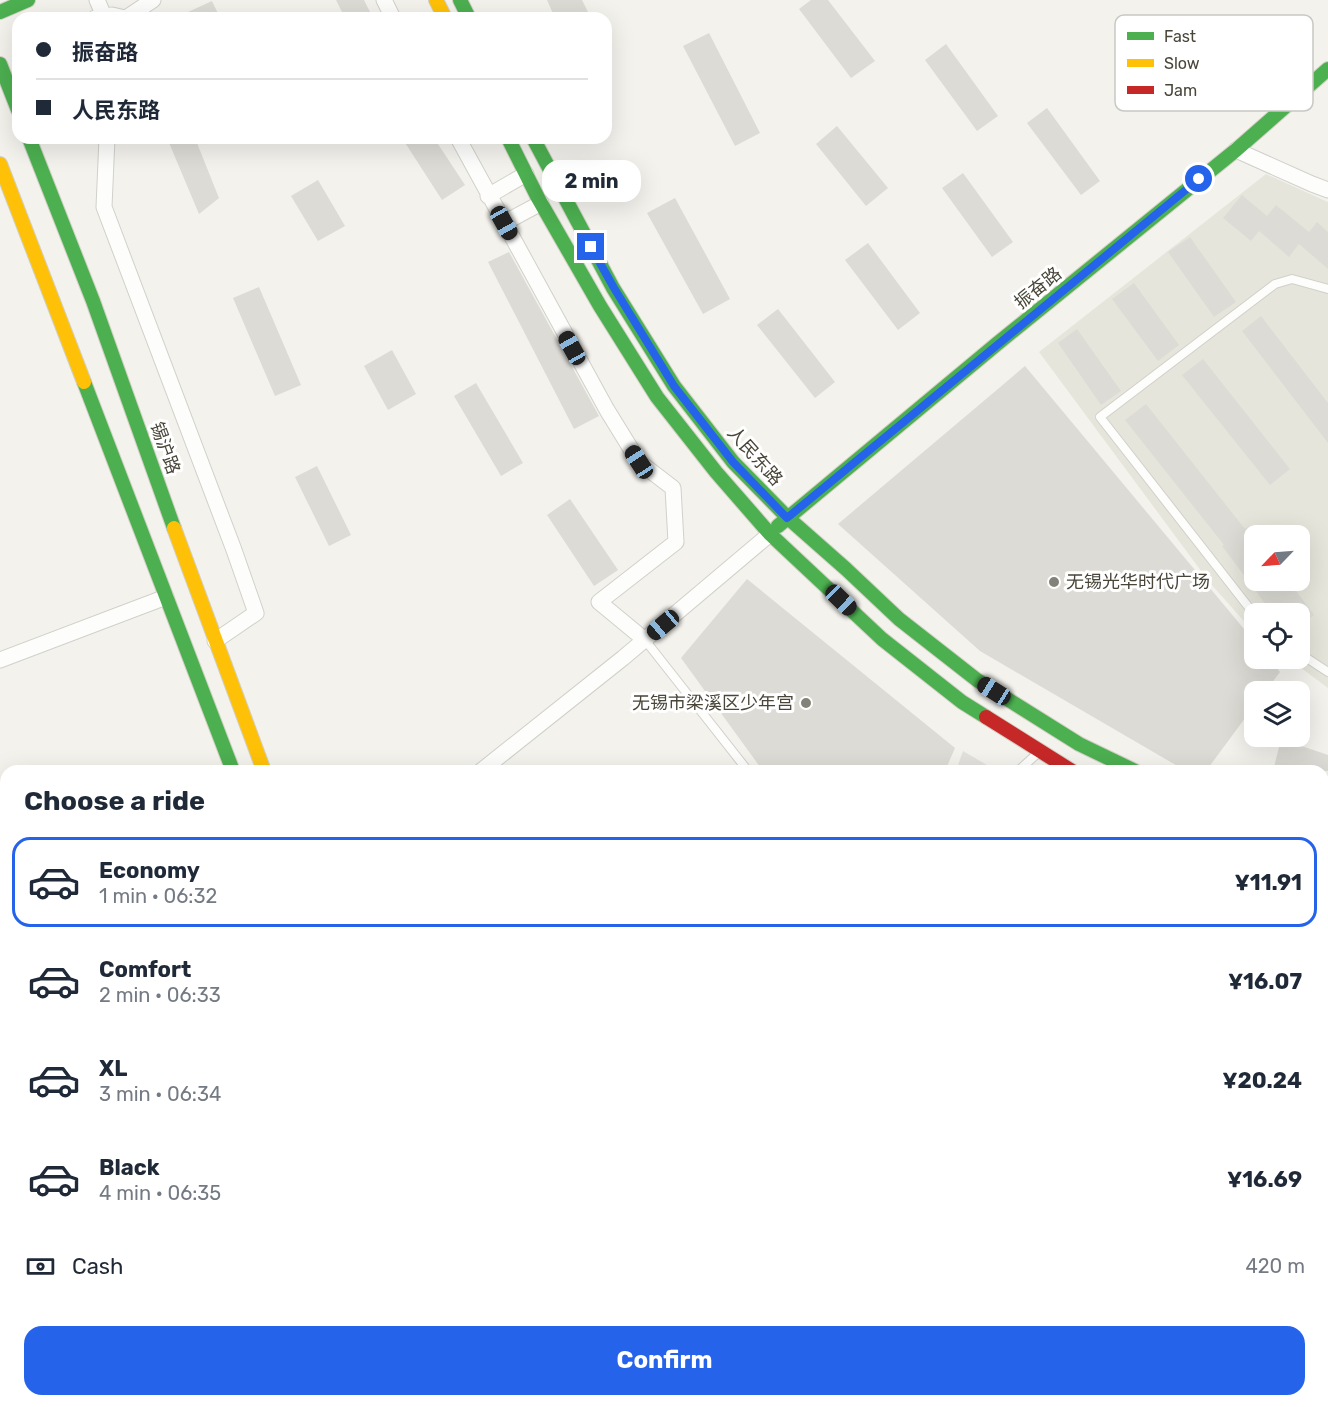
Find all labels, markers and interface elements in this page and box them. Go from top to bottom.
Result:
legend [1115,15,1313,111]
text: Fast [1164,27,1196,46]
text: 振奋路 [72,39,138,66]
text: Slow [1164,54,1200,73]
text: Jam [1164,81,1197,100]
text: 人民东路 [72,97,160,124]
callout: 2 min [542,160,640,202]
route start [1185,165,1212,192]
text: 2 min [564,169,619,193]
car [487,203,521,243]
route end [577,233,604,260]
street label: 振奋路 [1010,262,1066,314]
car [555,328,589,368]
street label: 锡沪路 [145,419,185,477]
street label: 人民东路 [723,422,787,490]
car [622,442,656,482]
north arrow [1244,525,1310,591]
map controls [1244,525,1310,747]
place label: 无锡光华时代广场 [1066,571,1210,593]
marker: 无锡光华时代广场 [1047,575,1061,589]
car [822,581,860,619]
button: locate [1244,603,1310,669]
car [643,607,683,643]
car [974,674,1014,708]
button: layers [1244,681,1310,747]
place label: 无锡市梁溪区少年宫 [632,692,794,714]
marker: 无锡市梁溪区少年宫 [799,696,813,710]
text: Choose a ride [24,785,205,817]
icon: car [27,855,81,909]
text: Economy [99,857,200,884]
text: ¥11.91 [1235,869,1302,896]
text: 1 min · 06:32 [99,884,217,908]
icon: car [27,954,81,1008]
text: Comfort [99,956,191,983]
text: ¥16.07 [1228,968,1302,995]
text: 2 min · 06:33 [99,983,221,1007]
icon: car [27,1053,81,1107]
text: XL [99,1055,127,1082]
text: ¥20.24 [1222,1067,1302,1094]
text: 3 min · 06:34 [99,1082,221,1106]
icon: car [27,1152,81,1206]
text: Black [99,1154,160,1181]
text: ¥16.69 [1227,1166,1302,1193]
text: 4 min · 06:35 [99,1181,221,1205]
icon: cash [24,1250,57,1283]
text: Cash [72,1253,123,1280]
text: 420 m [1245,1254,1305,1278]
button: Confirm [24,1326,1305,1395]

